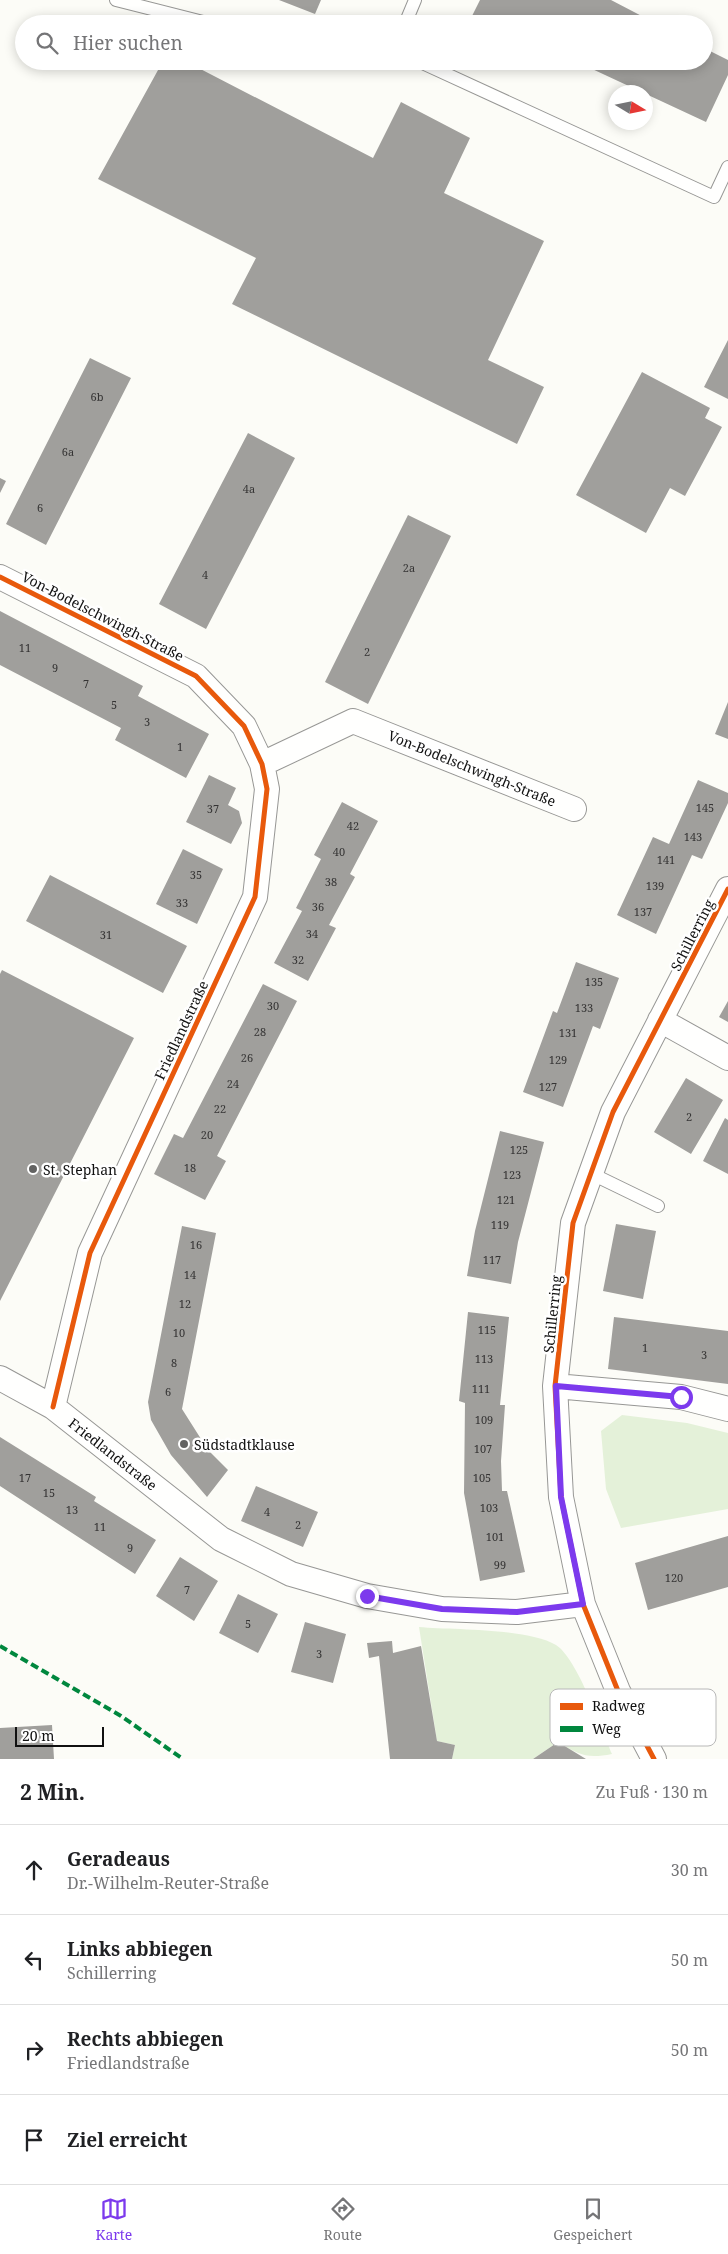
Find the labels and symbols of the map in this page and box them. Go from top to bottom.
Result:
north arrow [608,85,653,130]
house number: 6b [91,389,104,404]
house number: 6a [62,444,74,459]
house number: 4a [243,481,255,496]
house number: 6 [37,500,43,515]
house number: 2a [403,560,415,575]
street label: Von-Bodelschwingh-Straße [19,567,187,665]
house number: 4 [202,567,208,582]
house number: 11 [19,640,31,655]
house number: 2 [364,644,370,659]
house number: 9 [52,660,58,675]
house number: 7 [83,676,89,691]
house number: 5 [111,697,117,712]
house number: 3 [144,714,150,729]
street label: Von-Bodelschwingh-Straße [385,726,559,810]
house number: 1 [177,739,183,754]
house number: 145 [696,800,714,815]
house number: 37 [207,801,219,816]
house number: 42 [347,818,359,833]
house number: 143 [684,829,702,844]
house number: 40 [333,844,345,859]
house number: 141 [657,852,675,867]
house number: 35 [190,867,202,882]
house number: 38 [325,874,337,889]
house number: 139 [646,878,664,893]
house number: 33 [176,895,188,910]
street label: Schillerring [666,895,718,974]
house number: 36 [312,899,324,914]
house number: 137 [634,904,652,919]
house number: 34 [306,926,318,941]
house number: 31 [100,927,112,942]
house number: 32 [292,952,304,967]
house number: 135 [585,974,603,989]
street label: Friedlandstraße [150,977,212,1083]
house number: 30 [267,998,279,1013]
house number: 133 [575,1000,593,1015]
house number: 28 [254,1024,266,1039]
house number: 131 [559,1025,577,1040]
house number: 26 [241,1050,253,1065]
house number: 129 [549,1052,567,1067]
house number: 24 [227,1076,239,1091]
house number: 127 [539,1079,557,1094]
house number: 22 [214,1101,226,1116]
house number: 2 [686,1109,692,1124]
house number: 20 [201,1127,213,1142]
house number: 125 [510,1142,528,1157]
place label: St. Stephan [43,1160,117,1179]
house number: 18 [184,1160,196,1175]
marker: St. Stephan [27,1163,39,1175]
house number: 123 [503,1167,521,1182]
house number: 121 [497,1192,515,1207]
house number: 119 [491,1217,509,1232]
house number: 16 [190,1237,202,1252]
house number: 117 [483,1252,501,1267]
house number: 14 [184,1267,196,1282]
street label: Schillerring [538,1274,566,1354]
house number: 12 [179,1296,191,1311]
house number: 115 [478,1322,496,1337]
house number: 10 [173,1325,185,1340]
house number: 1 [642,1340,648,1355]
house number: 3 [701,1347,707,1362]
house number: 113 [475,1351,493,1366]
house number: 8 [171,1355,177,1370]
house number: 111 [472,1381,490,1396]
house number: 6 [165,1384,171,1399]
route start [670,1386,693,1409]
house number: 109 [475,1412,493,1427]
street label: Friedlandstraße [65,1413,161,1495]
place label: Südstadtklause [194,1435,295,1454]
marker: Südstadtklause [178,1438,190,1450]
house number: 107 [474,1441,492,1456]
house number: 17 [19,1470,31,1485]
house number: 105 [473,1470,491,1485]
house number: 15 [43,1485,55,1500]
house number: 103 [480,1500,498,1515]
house number: 13 [66,1502,78,1517]
house number: 4 [264,1504,270,1519]
house number: 2 [295,1517,301,1532]
house number: 11 [94,1519,106,1534]
house number: 101 [486,1529,504,1544]
house number: 9 [127,1540,133,1555]
house number: 99 [494,1557,506,1572]
house number: 120 [665,1570,683,1585]
house number: 7 [184,1582,190,1597]
route end [356,1585,379,1608]
house number: 5 [245,1616,251,1631]
house number: 3 [316,1646,322,1661]
legend [550,1689,716,1746]
text: Radweg [592,1696,645,1715]
text: Weg [592,1719,621,1738]
scale bar [15,1724,104,1747]

